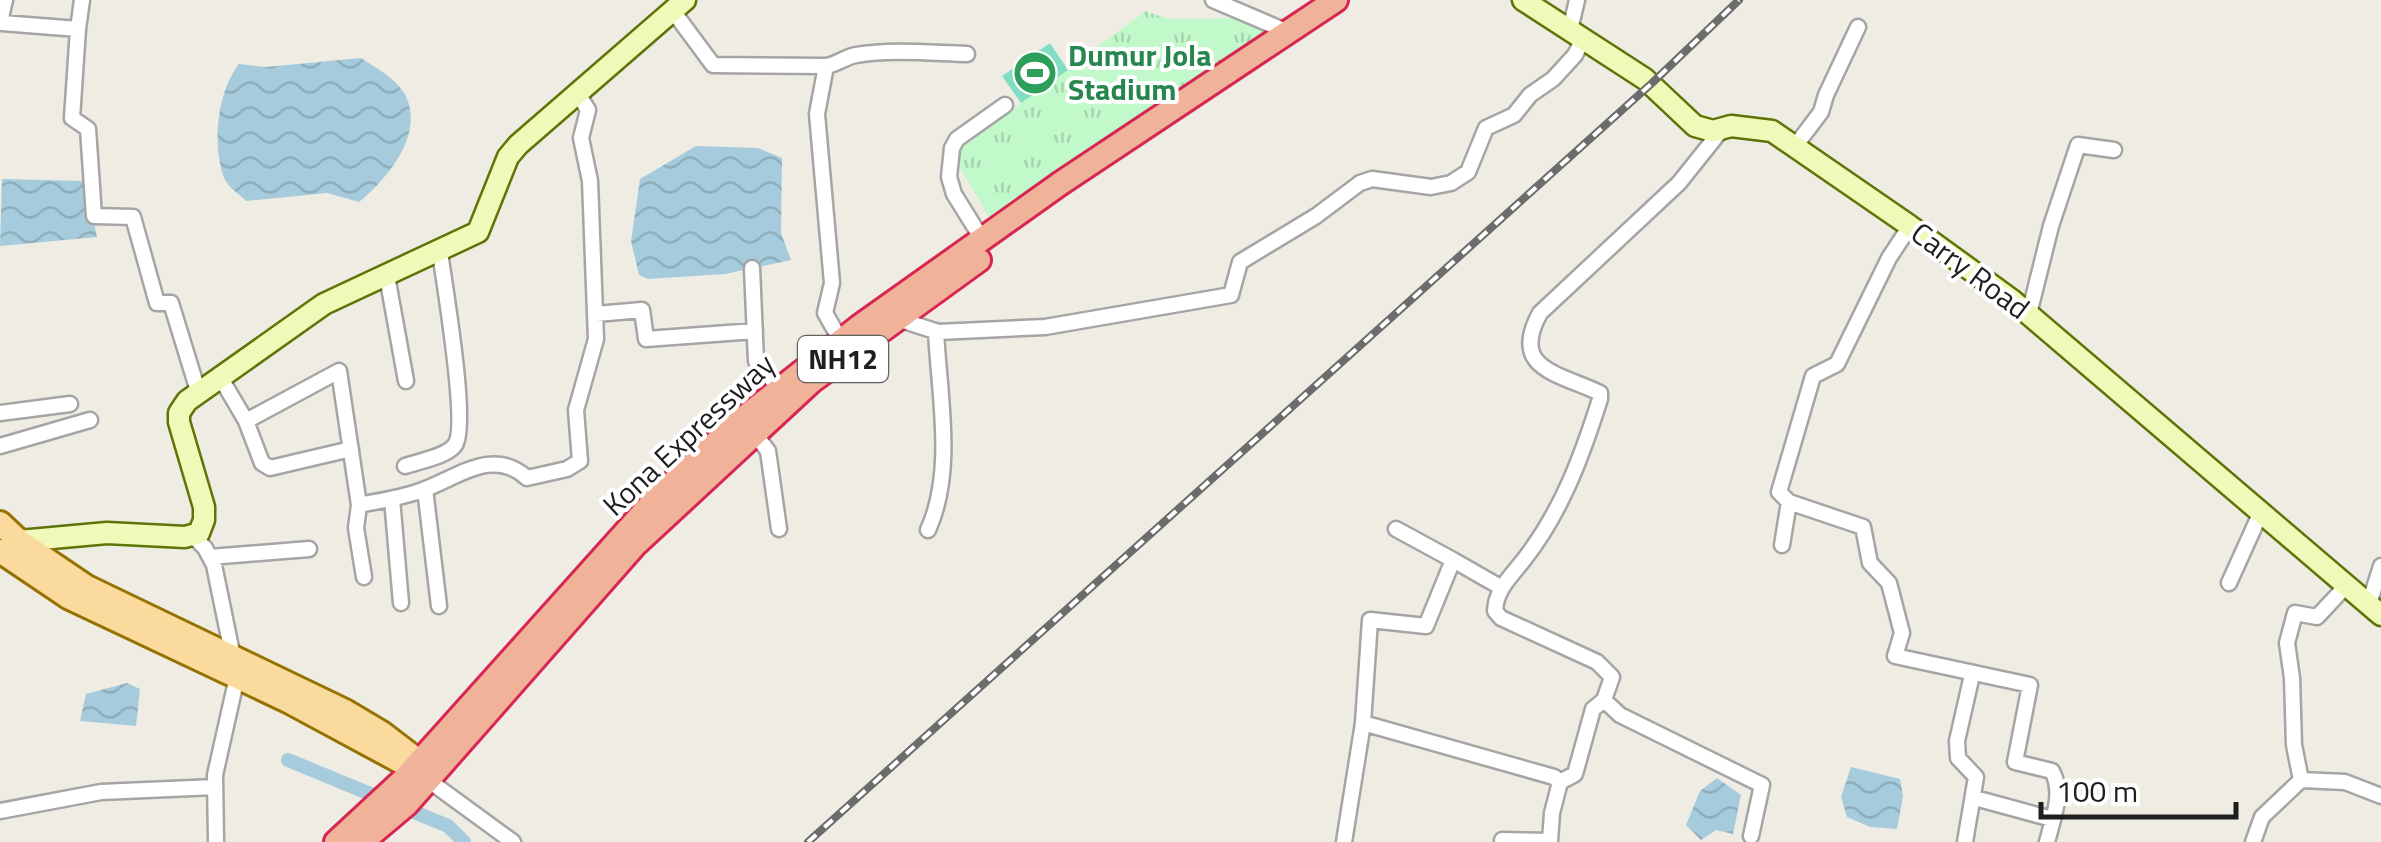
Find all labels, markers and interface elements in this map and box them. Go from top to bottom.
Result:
place label: Dumur Jola Stadium [1068,32,1212,112]
sports icon: Dumur Jola Stadium [1012,50,1058,96]
street label: Carry Road [1902,210,2040,330]
road number: NH12 [798,336,888,382]
street label: Kona Expressway [592,342,785,527]
scale bar [2041,757,2236,819]
text: 100 m [2056,768,2138,814]

